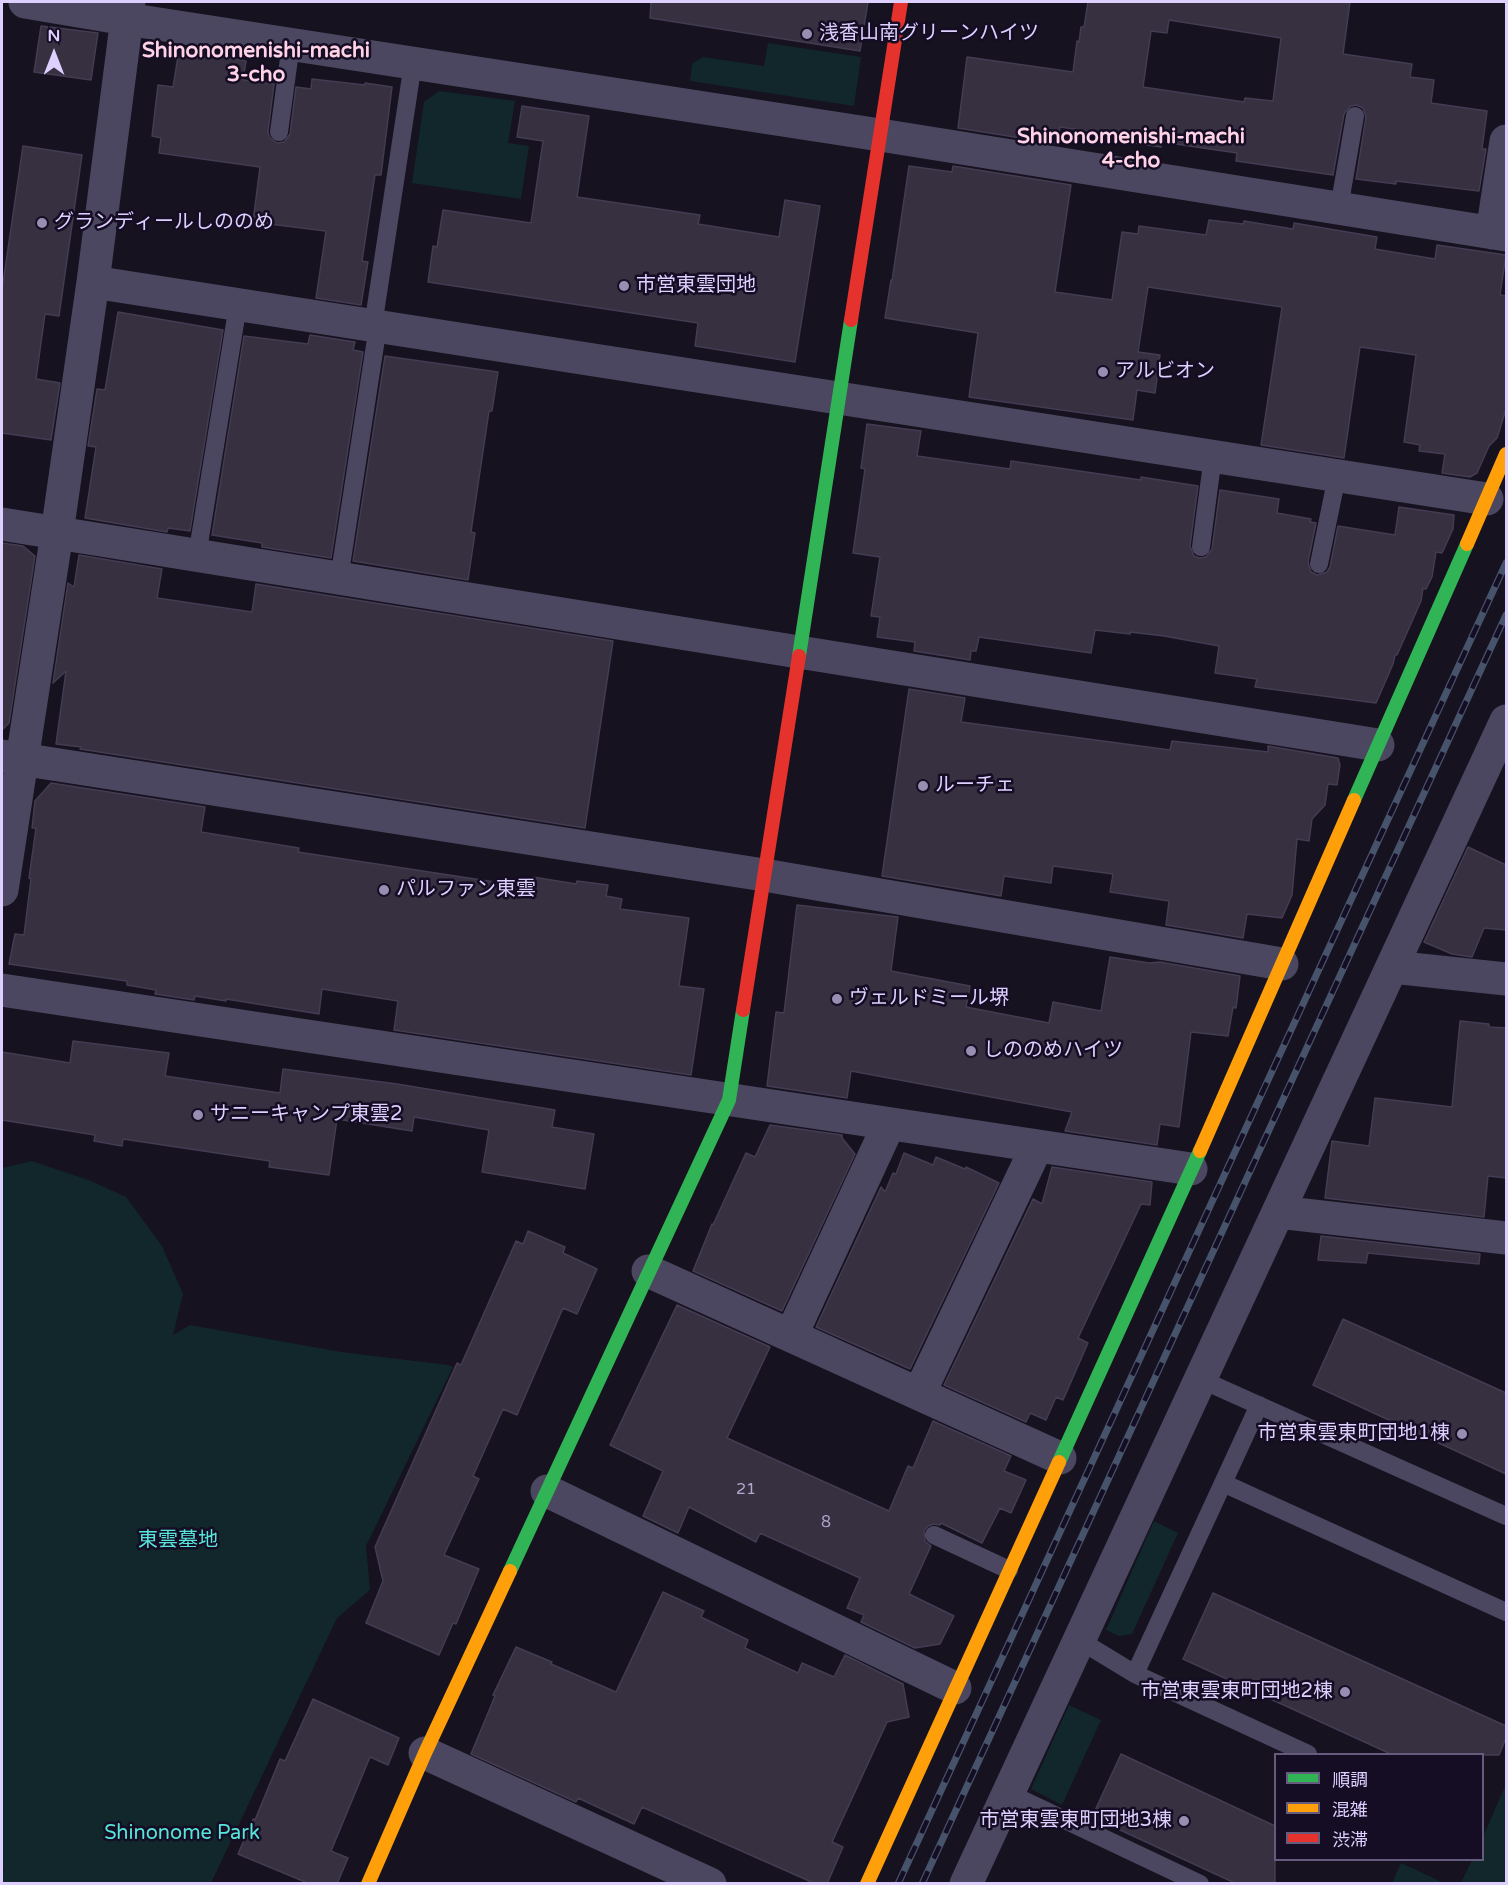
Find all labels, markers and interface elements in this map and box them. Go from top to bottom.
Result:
place label: 浅香山南グリーンハイツ [819,22,1039,46]
north arrow [24,24,84,84]
text: N [48,26,60,46]
marker: 浅香山南グリーンハイツ [800,27,814,41]
district label: Shinonomenishi-machi 3-cho [142,38,370,88]
district label: Shinonomenishi-machi 4-cho [1017,124,1245,174]
place label: グランディールしののめ [54,211,274,235]
marker: グランディールしののめ [35,216,49,230]
place label: 市営東雲団地 [636,274,756,298]
marker: 市営東雲団地 [617,279,631,293]
place label: アルビオン [1115,360,1215,384]
marker: アルビオン [1096,365,1110,379]
place label: ルーチェ [935,774,1015,798]
marker: ルーチェ [916,779,930,793]
place label: パルファン東雲 [396,878,536,902]
marker: パルファン東雲 [377,883,391,897]
place label: ヴェルドミール堺 [849,987,1009,1011]
marker: ヴェルドミール堺 [830,992,844,1006]
place label: しののめハイツ [983,1039,1123,1063]
marker: しののめハイツ [964,1044,978,1058]
place label: サニーキャンプ東雲2 [210,1103,403,1127]
marker: サニーキャンプ東雲2 [191,1108,205,1122]
place label: 市営東雲東町団地1棟 [1257,1422,1450,1446]
marker: 市営東雲東町団地1棟 [1455,1427,1469,1441]
house number: 21 [736,1480,756,1500]
house number: ８ [818,1513,834,1533]
park label: 東雲墓地 [138,1529,218,1553]
place label: 市営東雲東町団地2棟 [1140,1680,1333,1704]
marker: 市営東雲東町団地2棟 [1338,1685,1352,1699]
legend [1274,1753,1484,1861]
text: 順調 [1332,1769,1368,1791]
text: 混雑 [1332,1799,1368,1821]
place label: 市営東雲東町団地3棟 [979,1809,1172,1833]
marker: 市営東雲東町団地3棟 [1177,1814,1191,1828]
park label: Shinonome Park [104,1822,260,1846]
text: 渋滞 [1332,1829,1368,1851]

